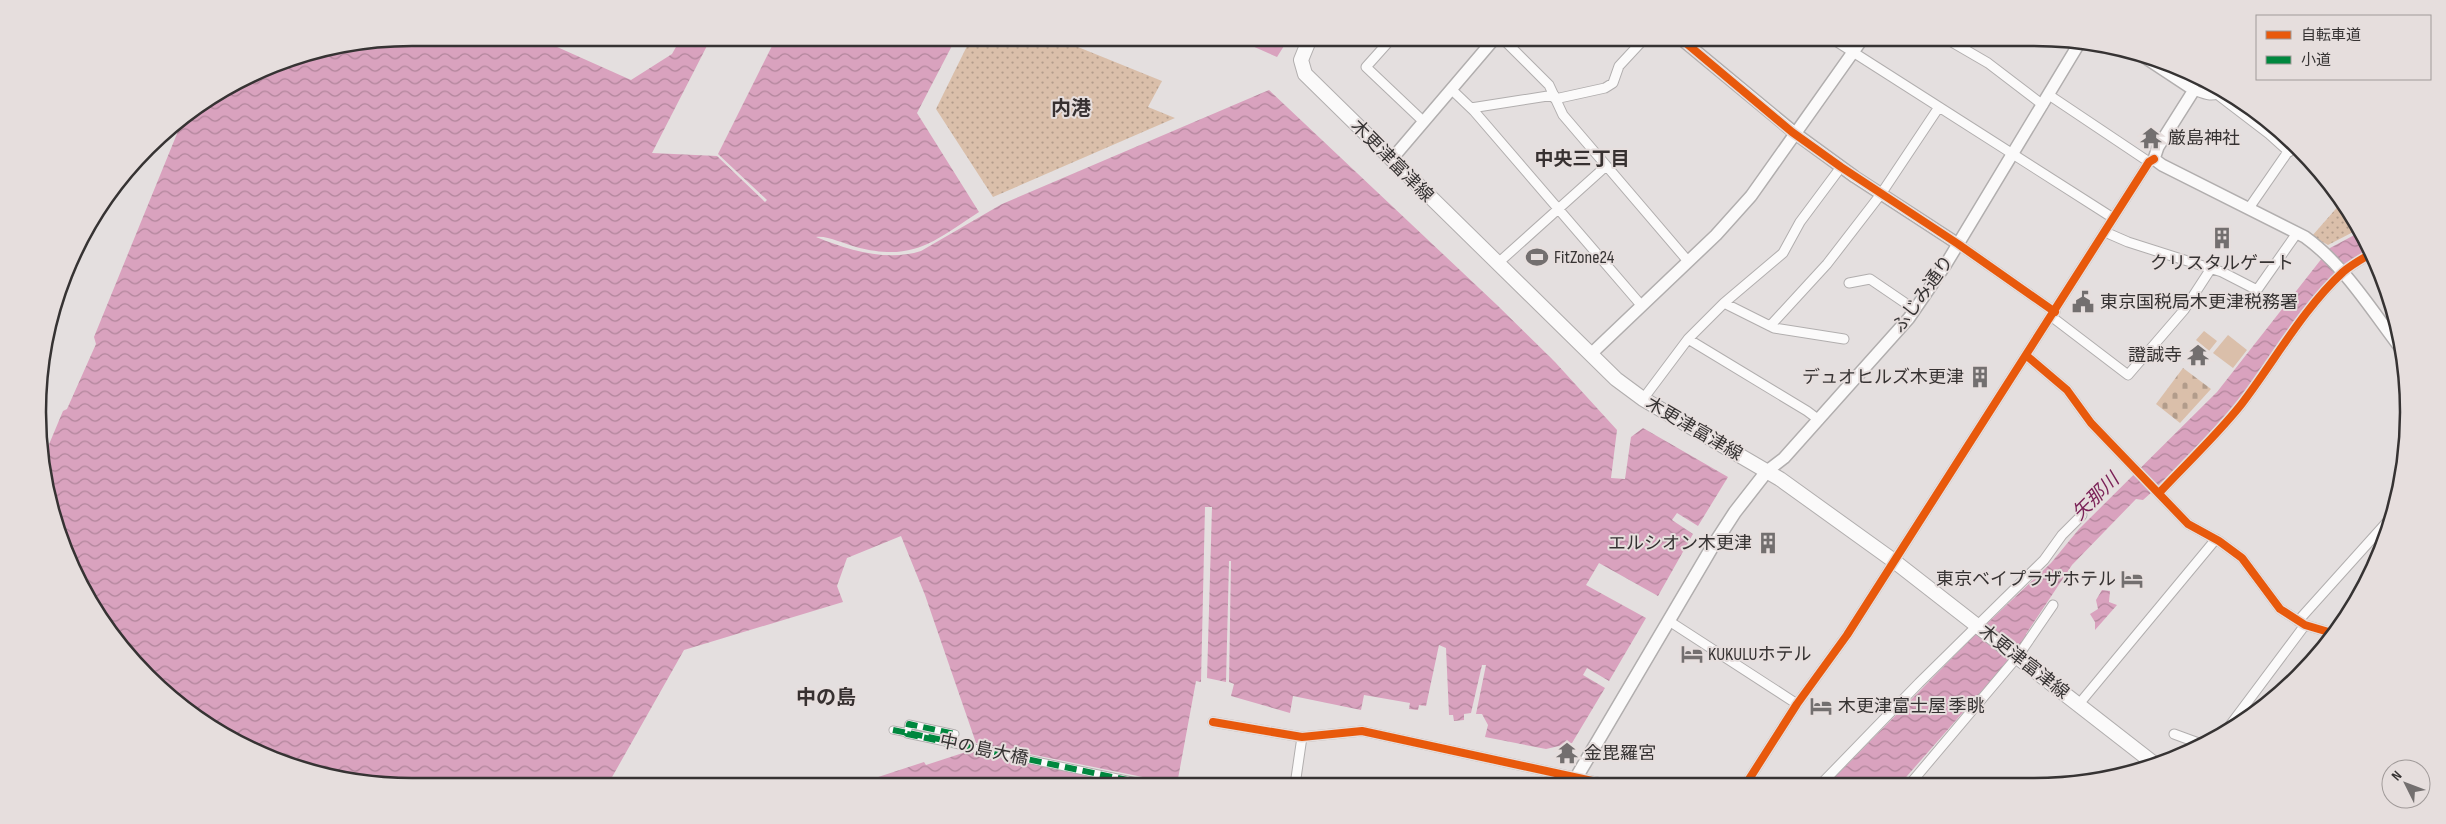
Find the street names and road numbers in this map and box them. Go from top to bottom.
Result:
street label: 木更津富津線 [1346,115,1438,207]
street label: ふじみ通り [1888,251,1958,337]
street label: 木更津富津線 [1642,393,1746,465]
street label: 木更津富津線 [1975,620,2073,704]
street label: 中の島大橋 [938,730,1030,770]

